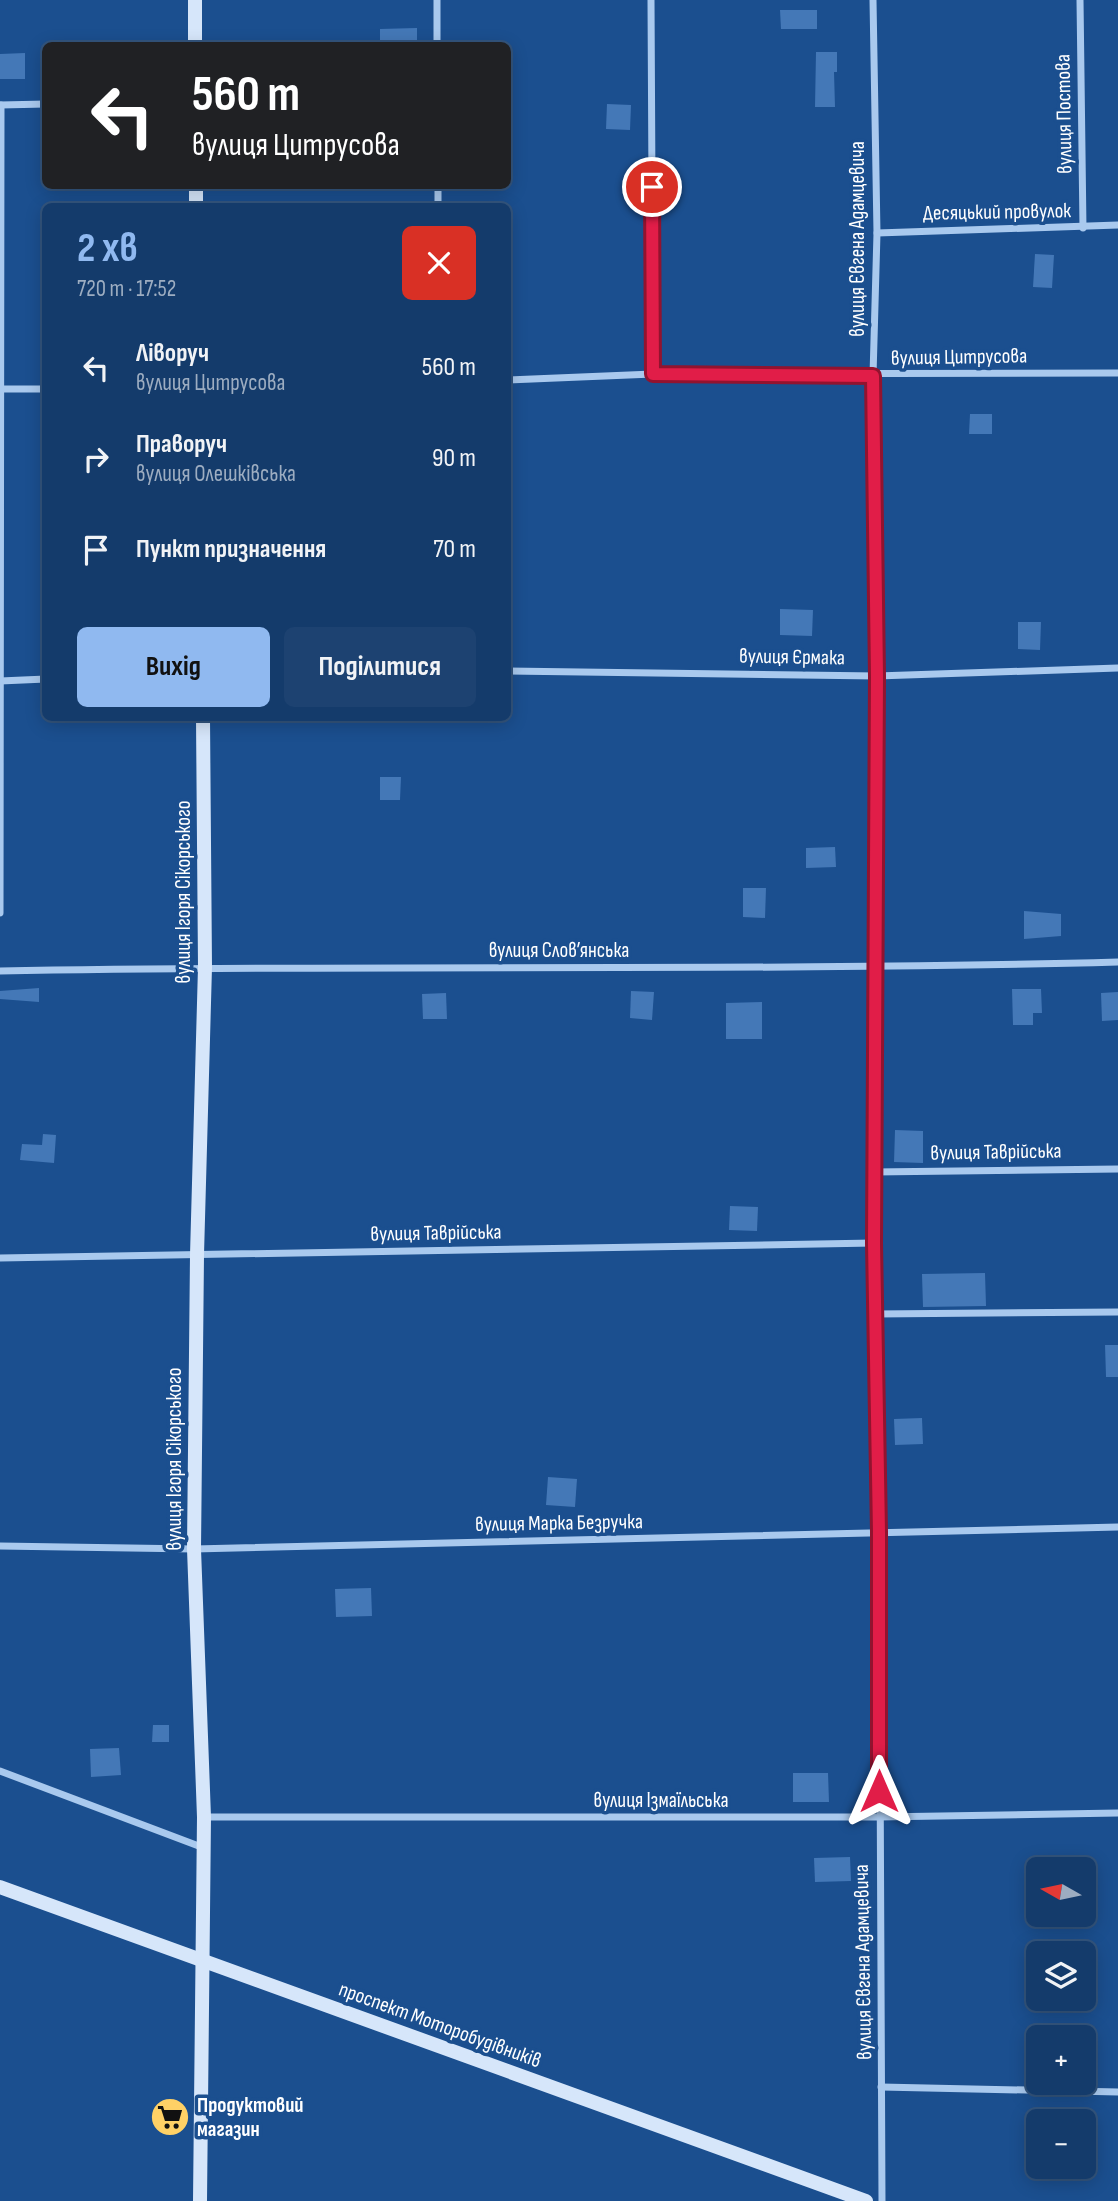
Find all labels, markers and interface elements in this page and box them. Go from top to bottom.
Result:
street label: вулиця Постова [1050,54,1078,174]
text: 560 m [192,66,300,125]
icon: left [77,70,168,161]
text: вулиця Цитрусова [192,126,400,165]
street label: вулиця Євгена Адамцевича [845,141,870,337]
pin [622,157,682,217]
icon: arrive [633,168,671,206]
street label: Десяцький провулок [923,198,1071,226]
text: 2 хв [77,223,138,274]
button: close [402,226,476,300]
text: 720 m · 17:52 [77,275,176,303]
text: Ліворуч [136,338,209,369]
street label: вулиця Цитрусова [891,343,1027,371]
icon: left [77,349,115,387]
text: 560 m [422,352,476,383]
text: вулиця Цитрусова [136,369,285,397]
text: Праворуч [136,429,227,460]
icon: right [77,440,115,478]
text: 90 m [432,443,476,474]
text: вулиця Олешківська [136,460,296,488]
icon: arrive [77,531,115,569]
text: Пункт призначення [136,534,326,565]
text: 70 m [433,534,476,565]
button: Вихід [77,627,270,707]
button: Поділитися [284,627,476,707]
street label: вулиця Єрмака [739,644,845,670]
street label: вулиця Ігоря Сікорського [171,801,196,984]
street label: вулиця Слов’янська [489,938,629,963]
street label: вулиця Таврійська [930,1138,1062,1166]
street label: вулиця Таврійська [370,1219,502,1247]
street label: вулиця Ігоря Сікорського [162,1368,187,1551]
street label: вулиця Марка Безручка [475,1509,643,1537]
position arrow [842,1754,916,1828]
street label: вулиця Ізмаїльська [593,1788,729,1813]
north arrow [1026,1857,1096,1927]
map controls [1026,1857,1096,2179]
street label: вулиця Євгена Адамцевича [849,1864,877,2060]
button: layers [1026,1941,1096,2011]
street label: проспект Моторобудівників [335,1977,545,2073]
button: + [1026,2025,1096,2095]
place label: Продуктовий магазин [197,2093,304,2142]
supermarket icon: Продуктовий магазин [149,2096,191,2138]
button: − [1026,2109,1096,2179]

